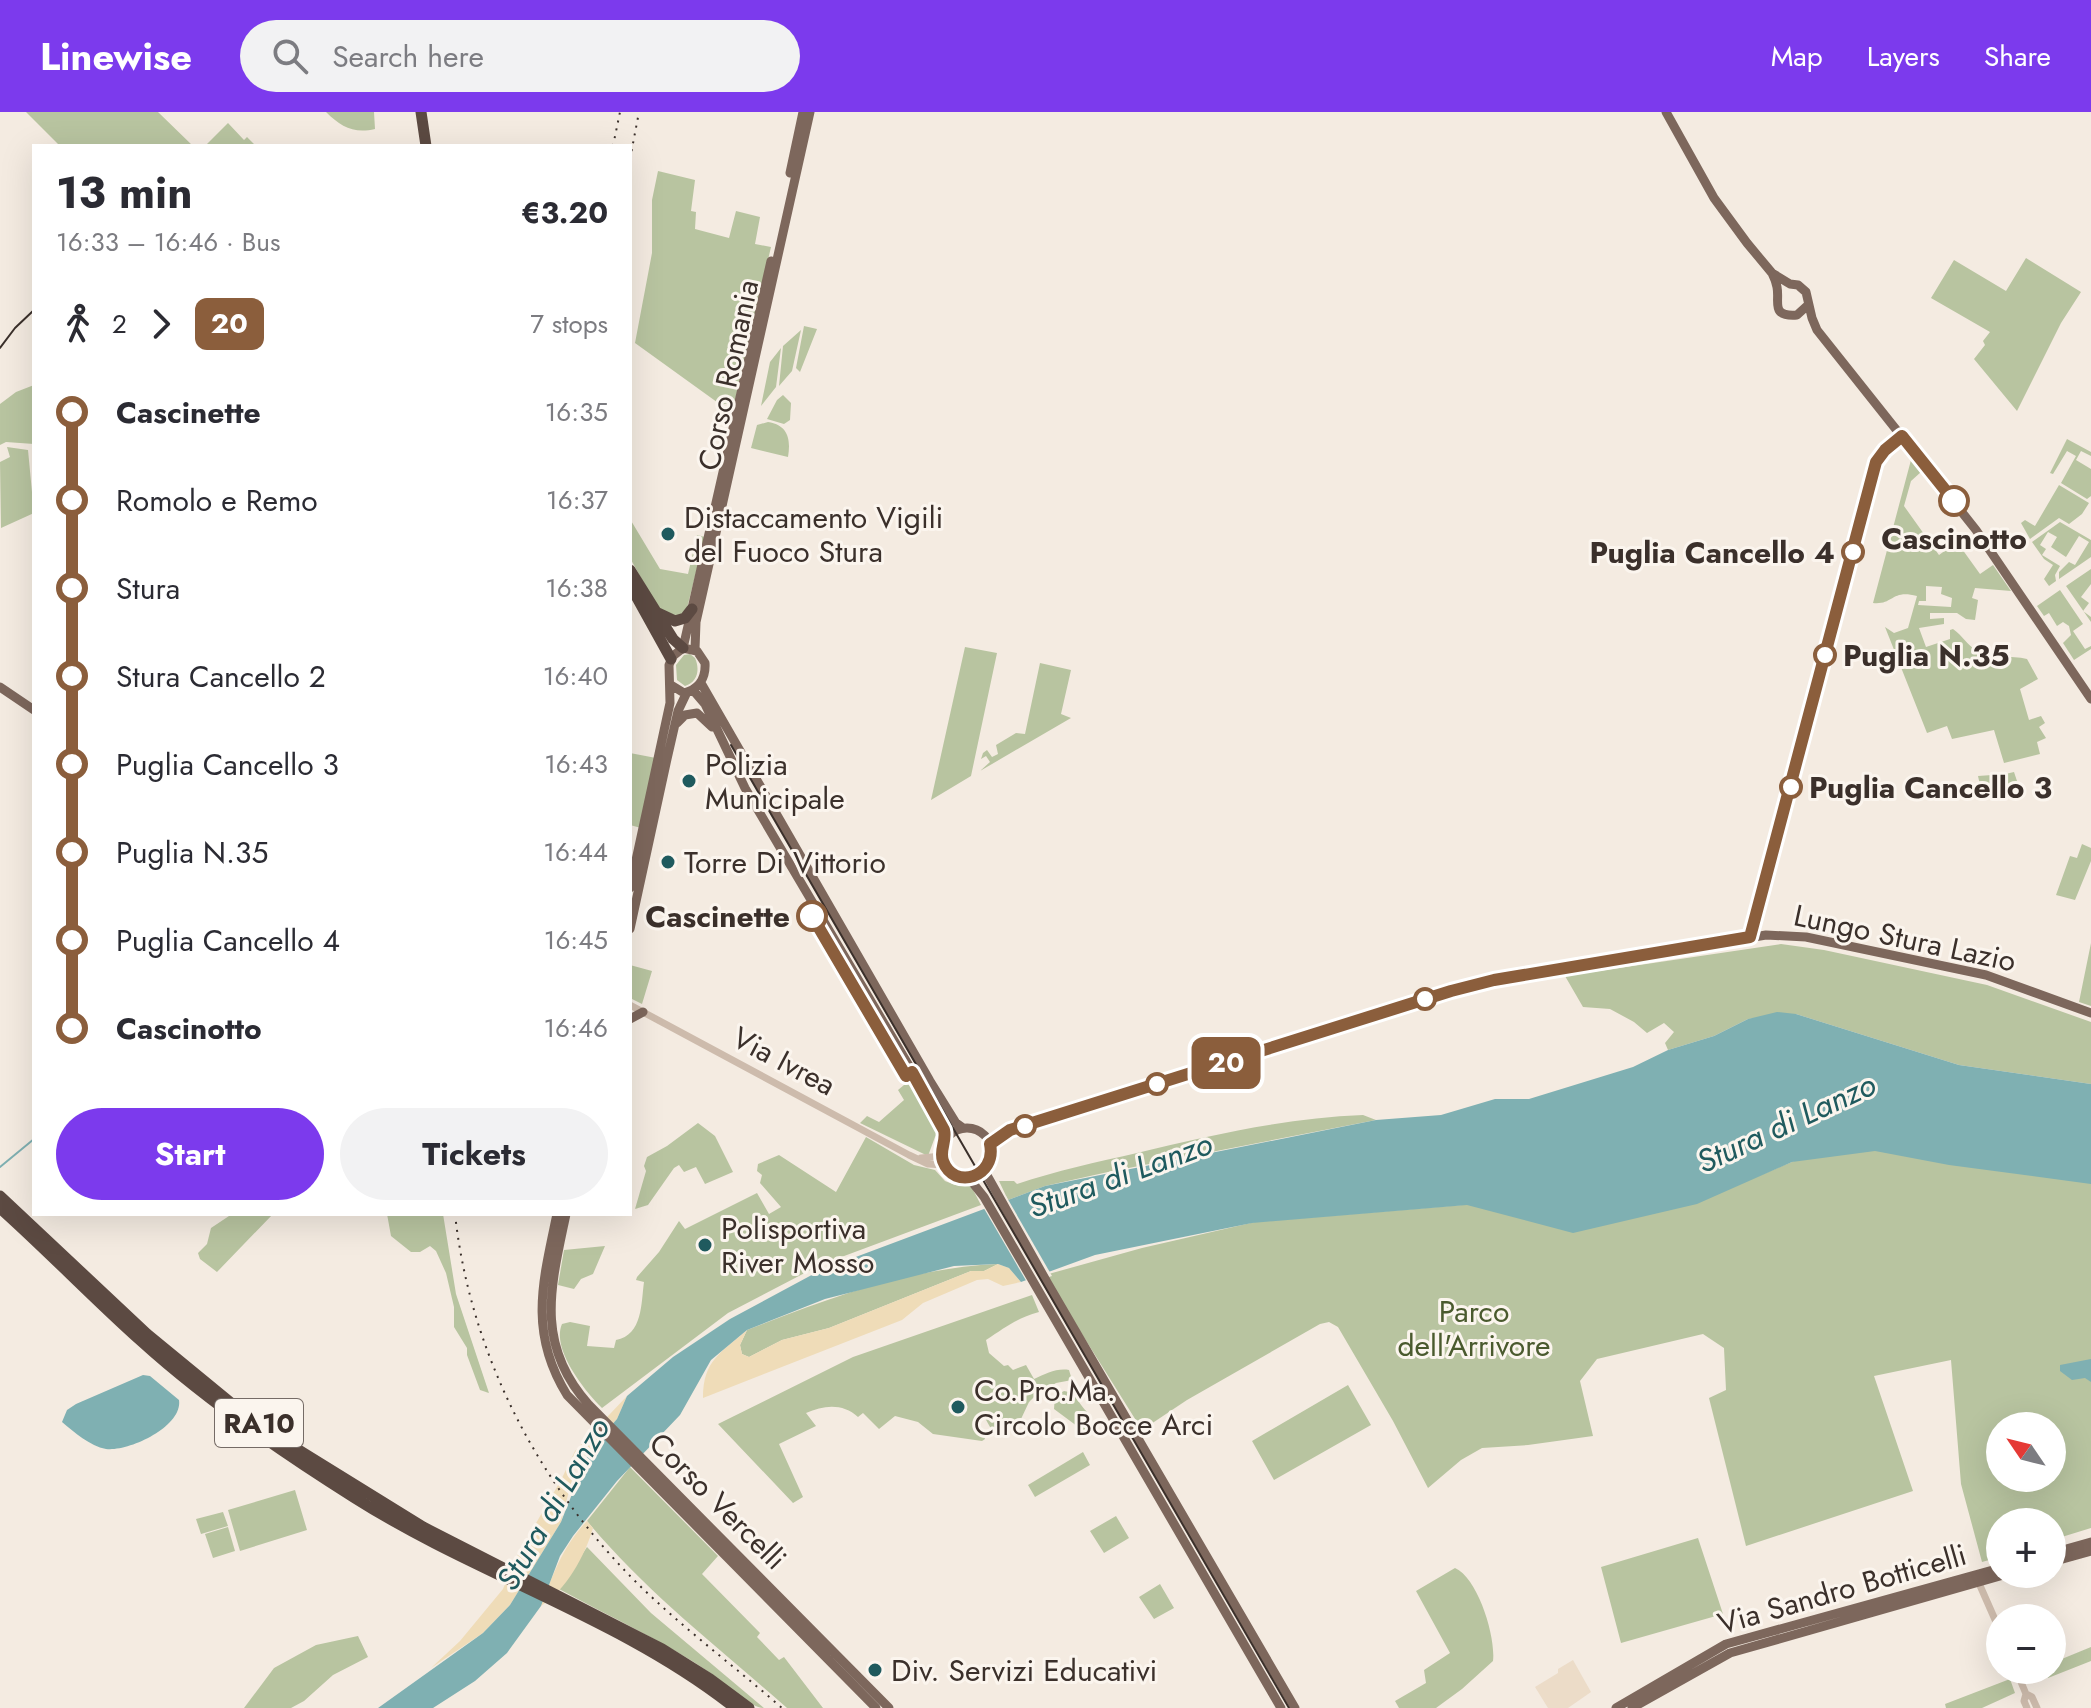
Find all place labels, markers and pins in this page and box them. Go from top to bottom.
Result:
marker: Cascinotto [1939,486,1969,516]
place label: Distaccamento Vigili del Fuoco Stura [684,496,943,573]
place label: Cascinotto [1881,517,2027,560]
marker: Distaccamento Vigili del Fuoco Stura [659,525,677,543]
place label: Puglia Cancello 4 [1590,531,1835,574]
marker: Puglia Cancello 4 [1842,541,1864,563]
place label: Puglia N.35 [1843,634,2010,677]
marker: Puglia N.35 [1814,644,1836,666]
place label: Polizia Municipale [705,743,845,820]
place label: Puglia Cancello 3 [1809,766,2052,809]
marker: Polizia Municipale [680,772,698,790]
marker: Puglia Cancello 3 [1780,776,1802,798]
place label: Torre Di Vittorio [684,841,886,884]
marker: Torre Di Vittorio [659,853,677,871]
place label: Cascinette [645,895,790,938]
marker: Cascinette [797,901,827,931]
unlabelled marker [1414,988,1436,1010]
unlabelled marker [1146,1073,1168,1095]
unlabelled marker [1014,1115,1036,1137]
place label: Polisportiva River Mosso [721,1207,874,1284]
marker: Polisportiva River Mosso [696,1236,714,1254]
place label: Co.Pro.Ma. Circolo Bocce Arci [974,1369,1213,1446]
marker: Co.Pro.Ma. Circolo Bocce Arci [949,1398,967,1416]
place label: Div. Servizi Educativi [891,1649,1157,1692]
marker: Div. Servizi Educativi [866,1661,884,1679]

